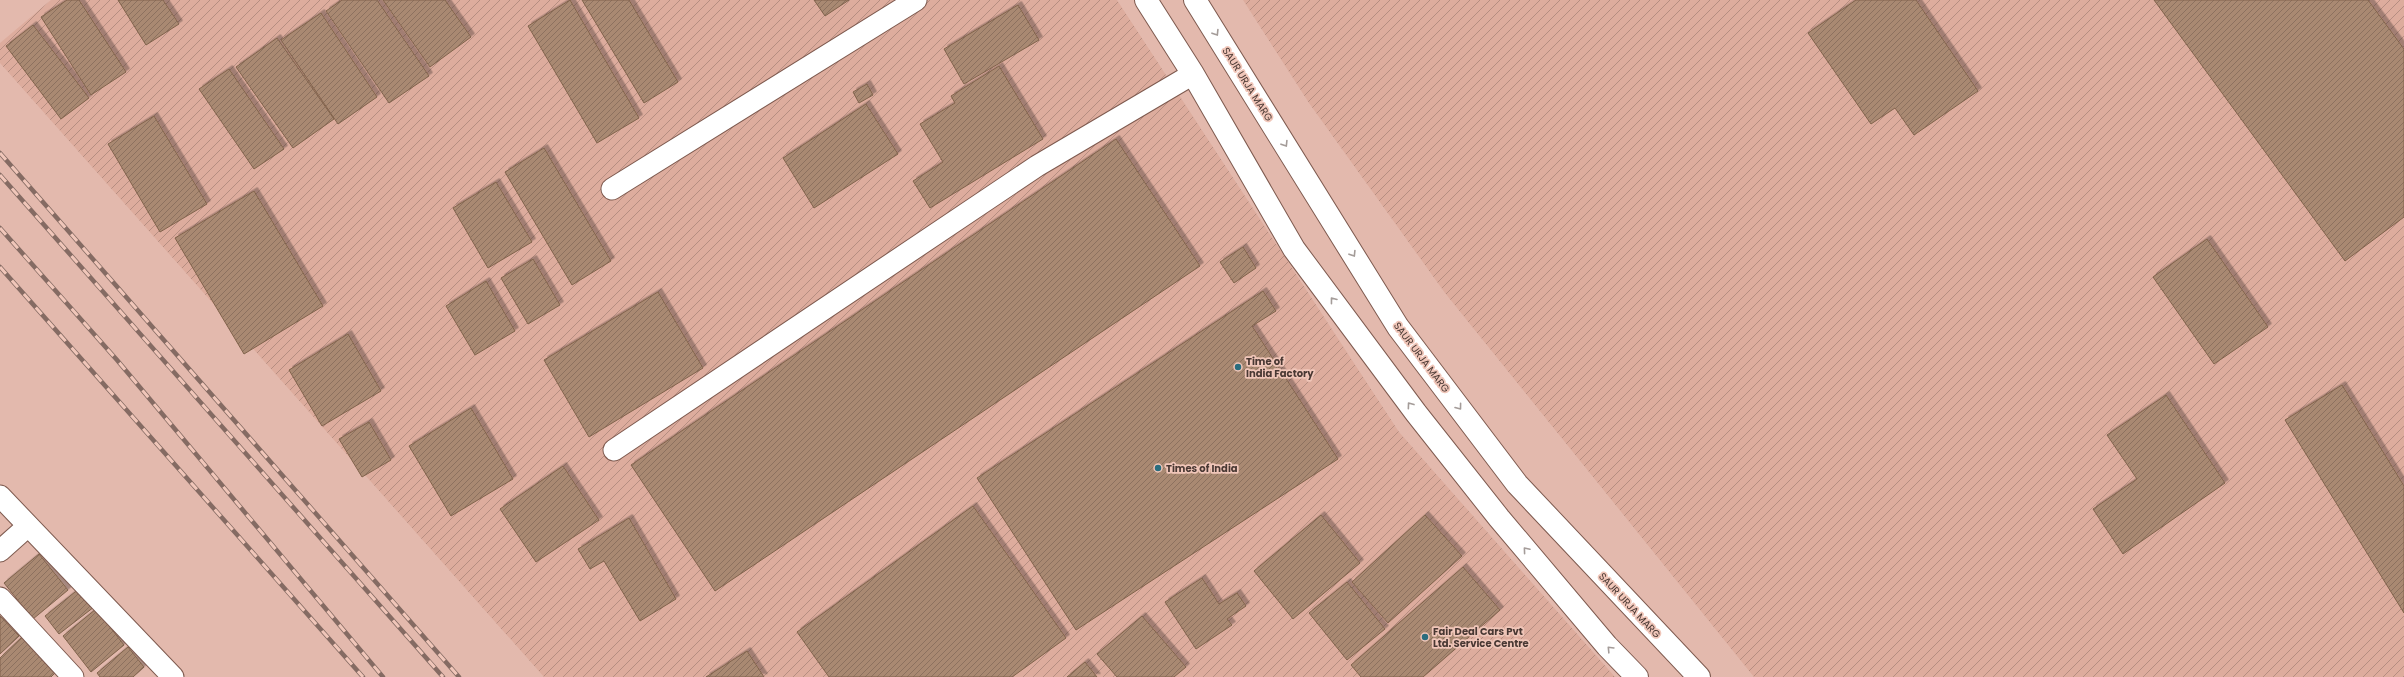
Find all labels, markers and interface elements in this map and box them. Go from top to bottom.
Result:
one-way arrow [1211,29,1219,36]
street label: SAUR URJA MARG [1219,44,1277,124]
one-way arrow [1280,139,1287,146]
one-way arrow [1349,250,1356,257]
one-way arrow [1330,298,1337,305]
street label: SAUR URJA MARG [1390,319,1453,396]
place label: Time of India Factory [1246,354,1314,381]
marker: Time of India Factory [1233,362,1243,372]
one-way arrow [1407,402,1415,409]
one-way arrow [1454,402,1461,409]
place label: Times of India [1166,461,1238,476]
marker: Times of India [1153,463,1163,473]
one-way arrow [1524,547,1531,555]
street label: SAUR URJA MARG [1595,569,1664,642]
place label: Fair Deal Cars Pvt Ltd. Service Centre [1433,624,1529,651]
marker: Fair Deal Cars Pvt Ltd. Service Centre [1420,632,1430,642]
one-way arrow [1607,646,1615,654]

